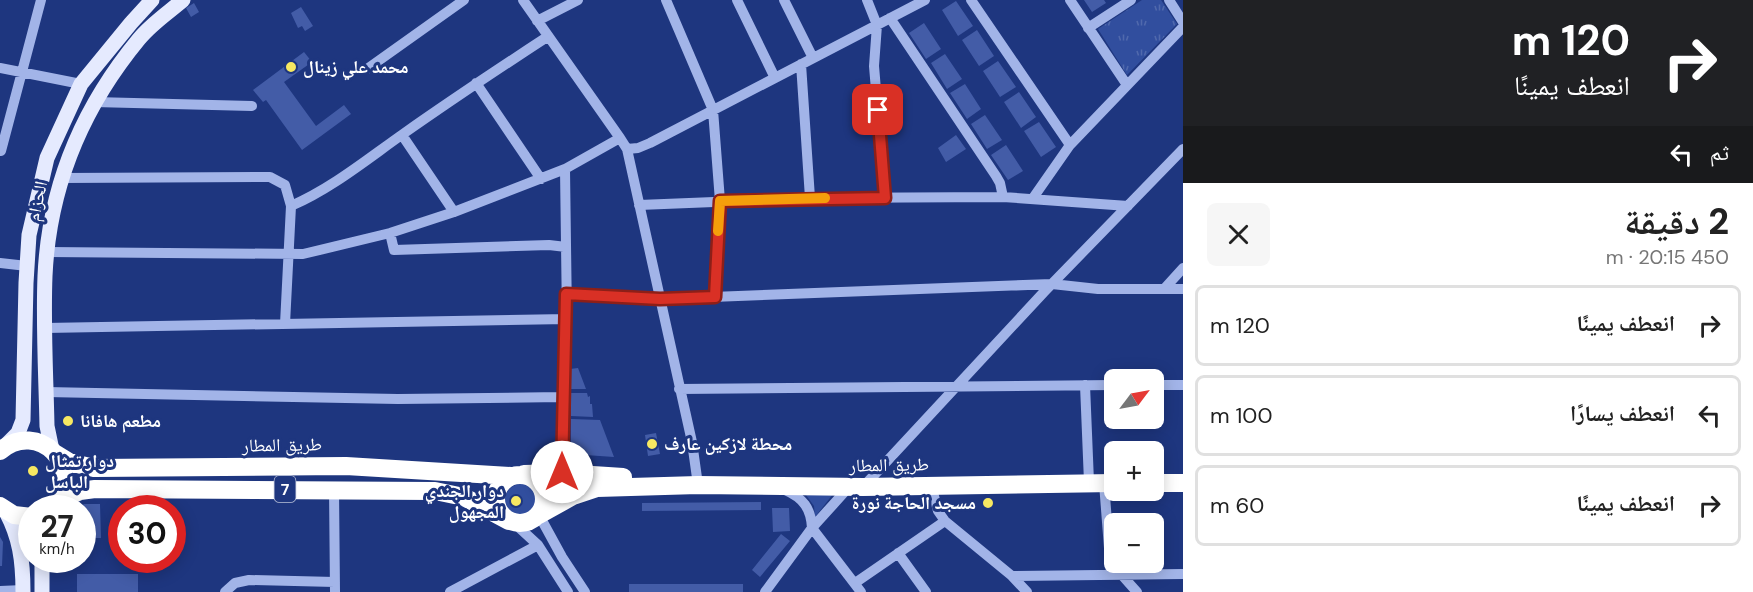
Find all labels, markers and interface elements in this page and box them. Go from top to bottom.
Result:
text: 120 m [1512,13,1630,68]
icon: right [1651,24,1729,102]
place label: محمد علي زينال [303,55,409,81]
marker: محمد علي زينال [284,60,298,74]
text: انعطف يمينًا [1514,68,1630,103]
pin [852,84,903,135]
icon: arrive [861,93,894,126]
icon: left [1665,138,1698,171]
text: ثم [1710,138,1729,167]
street label: الحزام [21,179,53,223]
text: 2 دقيقة [1624,198,1729,245]
button: close [1207,203,1270,266]
text: 450 m · 20:15 [1606,244,1729,270]
text: انعطف يمينًا [1577,309,1675,338]
icon: right [1693,309,1726,342]
text: 120 m [1210,311,1270,340]
north arrow [1104,369,1164,429]
map controls [1104,369,1164,573]
text: انعطف يسارًا [1570,399,1675,428]
icon: left [1693,399,1726,432]
text: 100 m [1210,401,1272,430]
place label: مطعم هافانا [80,409,161,433]
marker: مطعم هافانا [61,414,75,428]
street label: طريق المطار [241,432,322,458]
place label: محطة لازكين عارف [664,432,792,456]
marker: محطة لازكين عارف [645,437,659,451]
position arrow [530,440,594,504]
button: + [1104,441,1164,501]
place label: دوار تمثال الباسل [45,449,114,494]
street label: طريق المطار [848,452,929,478]
marker: دوار تمثال الباسل [26,464,40,478]
road number: 7 [274,476,296,502]
place label: دوار الجندي المجهول [425,479,504,524]
text: انعطف يمينًا [1577,489,1675,518]
icon: right [1693,489,1726,522]
place label: مسجد الحاجة نورة [852,491,976,515]
text: 60 m [1210,491,1264,520]
marker: دوار الجندي المجهول [509,494,523,508]
speed limit sign: 30 [108,495,186,573]
marker: مسجد الحاجة نورة [981,496,995,510]
text: 27 [40,507,74,546]
button: − [1104,513,1164,573]
text: km/h [39,539,75,559]

